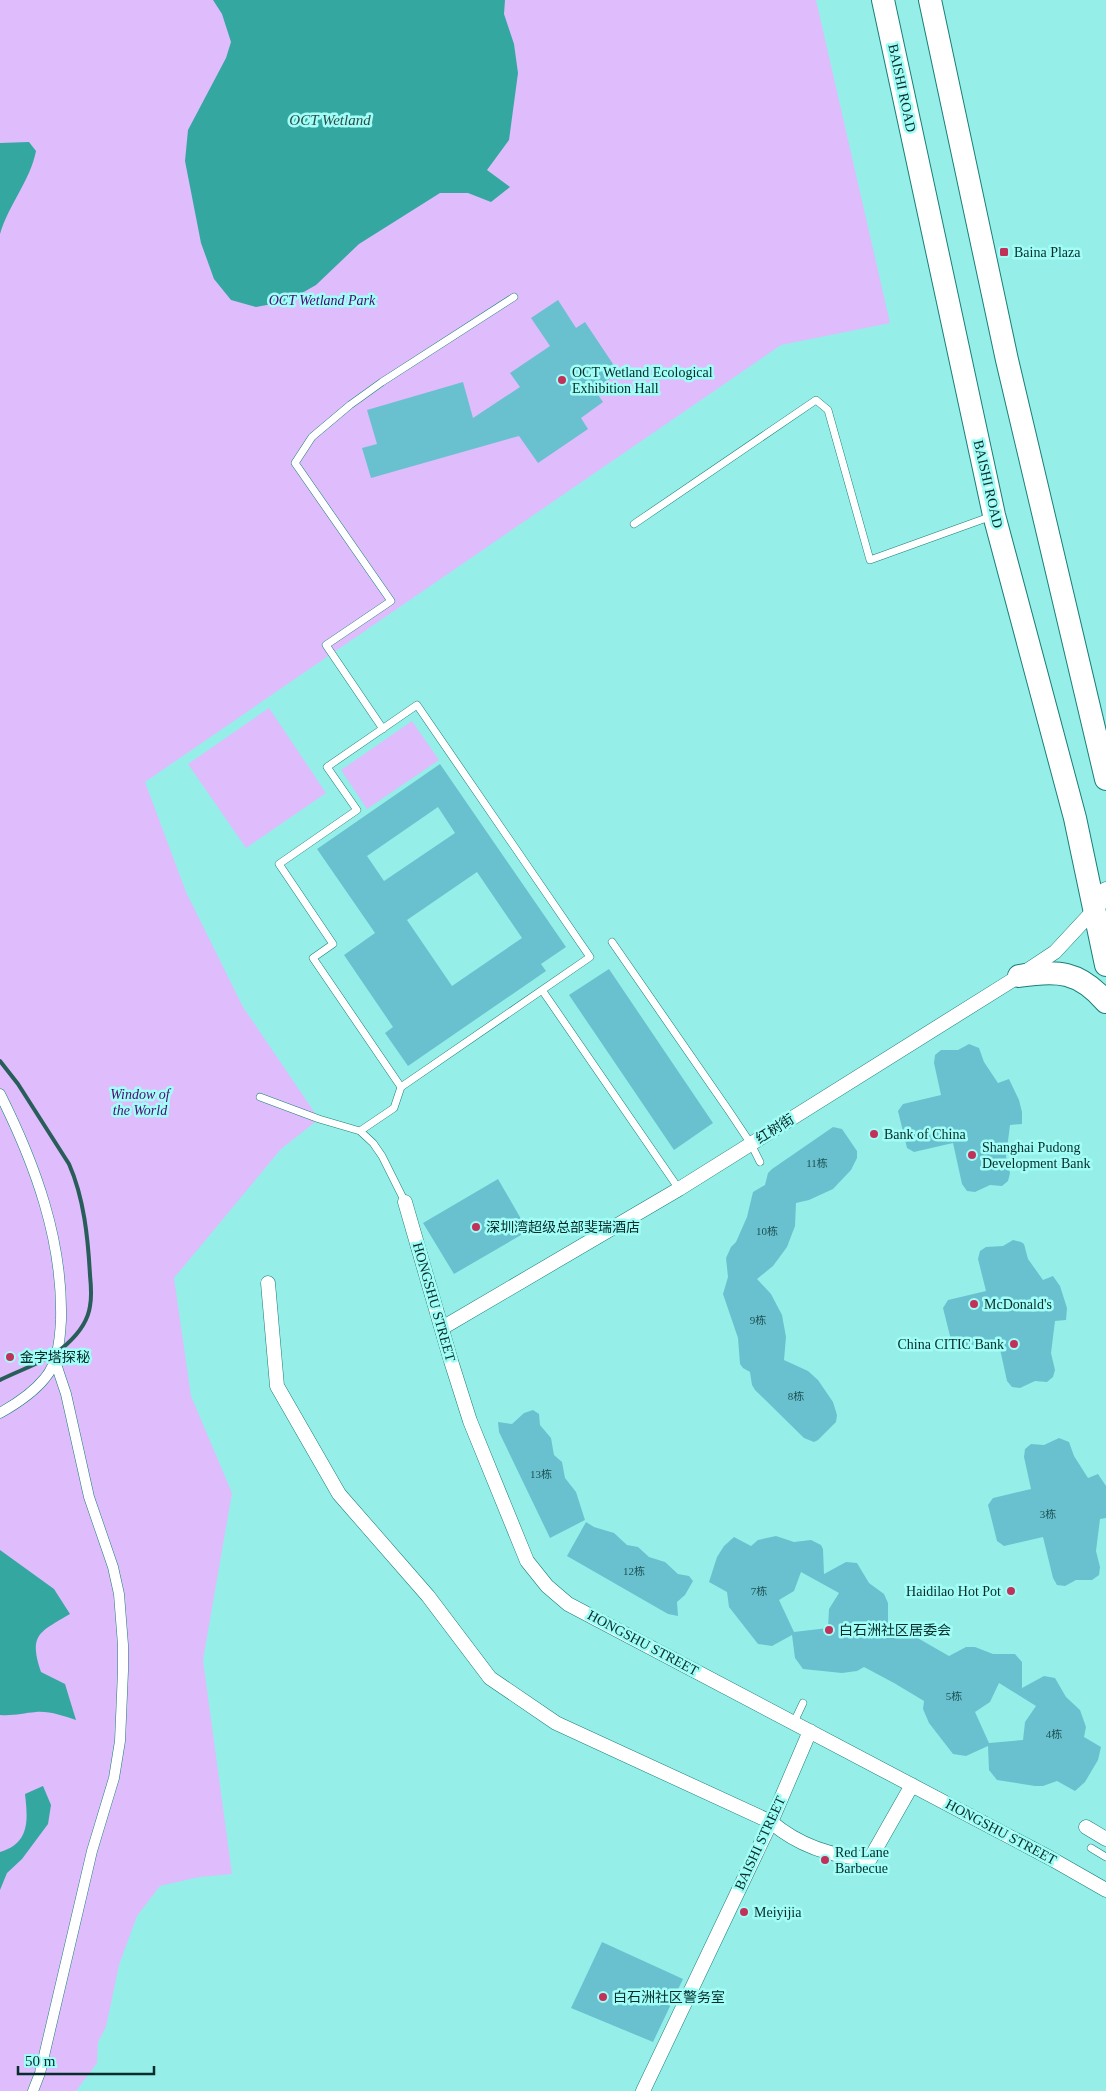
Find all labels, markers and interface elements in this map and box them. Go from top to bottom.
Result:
street label: BAISHI ROAD [885,43,919,133]
water label: OCT Wetland [289,112,371,128]
place label: Baina Plaza [1014,245,1081,260]
marker: Baina Plaza [998,246,1010,258]
park label: OCT Wetland Park [269,293,376,308]
place label: OCT Wetland Ecological Exhibition Hall [572,365,713,396]
marker: OCT Wetland Ecological Exhibition Hall [556,374,568,386]
street label: BAISHI ROAD [971,439,1005,529]
park label: Window of the World [110,1087,172,1118]
street label: 红树街 [753,1111,797,1146]
place label: Bank of China [884,1127,966,1142]
marker: Bank of China [868,1128,880,1140]
place label: Shanghai Pudong Development Bank [982,1140,1090,1171]
marker: Shanghai Pudong Development Bank [966,1149,978,1161]
house number: 11栋 [806,1157,828,1169]
place label: 深圳湾超级总部斐瑞酒店 [486,1220,640,1235]
marker: 深圳湾超级总部斐瑞酒店 [470,1221,482,1233]
house number: 10栋 [756,1225,778,1237]
street label: HONGSHU STREET [410,1241,458,1364]
place label: McDonald's [984,1297,1052,1312]
marker: McDonald's [968,1298,980,1310]
house number: 9栋 [750,1314,766,1326]
place label: China CITIC Bank [897,1337,1004,1352]
marker: China CITIC Bank [1008,1338,1020,1350]
place label: 金字塔探秘 [20,1350,90,1365]
marker: 金字塔探秘 [4,1351,16,1363]
house number: 8栋 [788,1390,804,1402]
house number: 13栋 [530,1468,552,1480]
house number: 3栋 [1040,1508,1056,1520]
house number: 12栋 [623,1565,645,1577]
place label: Haidilao Hot Pot [906,1584,1001,1599]
house number: 7栋 [751,1585,767,1597]
marker: Haidilao Hot Pot [1005,1585,1017,1597]
street label: HONGSHU STREET [585,1607,701,1679]
place label: 白石洲社区居委会 [839,1622,951,1638]
marker: 白石洲社区居委会 [823,1624,835,1636]
house number: 5栋 [946,1690,962,1702]
house number: 4栋 [1046,1728,1062,1740]
street label: BAISHI STREET [732,1793,788,1892]
street label: HONGSHU STREET [943,1796,1059,1868]
place label: Red Lane Barbecue [835,1845,889,1876]
marker: Red Lane Barbecue [819,1854,831,1866]
place label: Meiyijia [754,1905,802,1920]
marker: Meiyijia [738,1906,750,1918]
place label: 白石洲社区警务室 [613,1989,725,2005]
marker: 白石洲社区警务室 [597,1991,609,2003]
scale bar [18,2044,154,2076]
text: 50 m [25,2053,56,2069]

